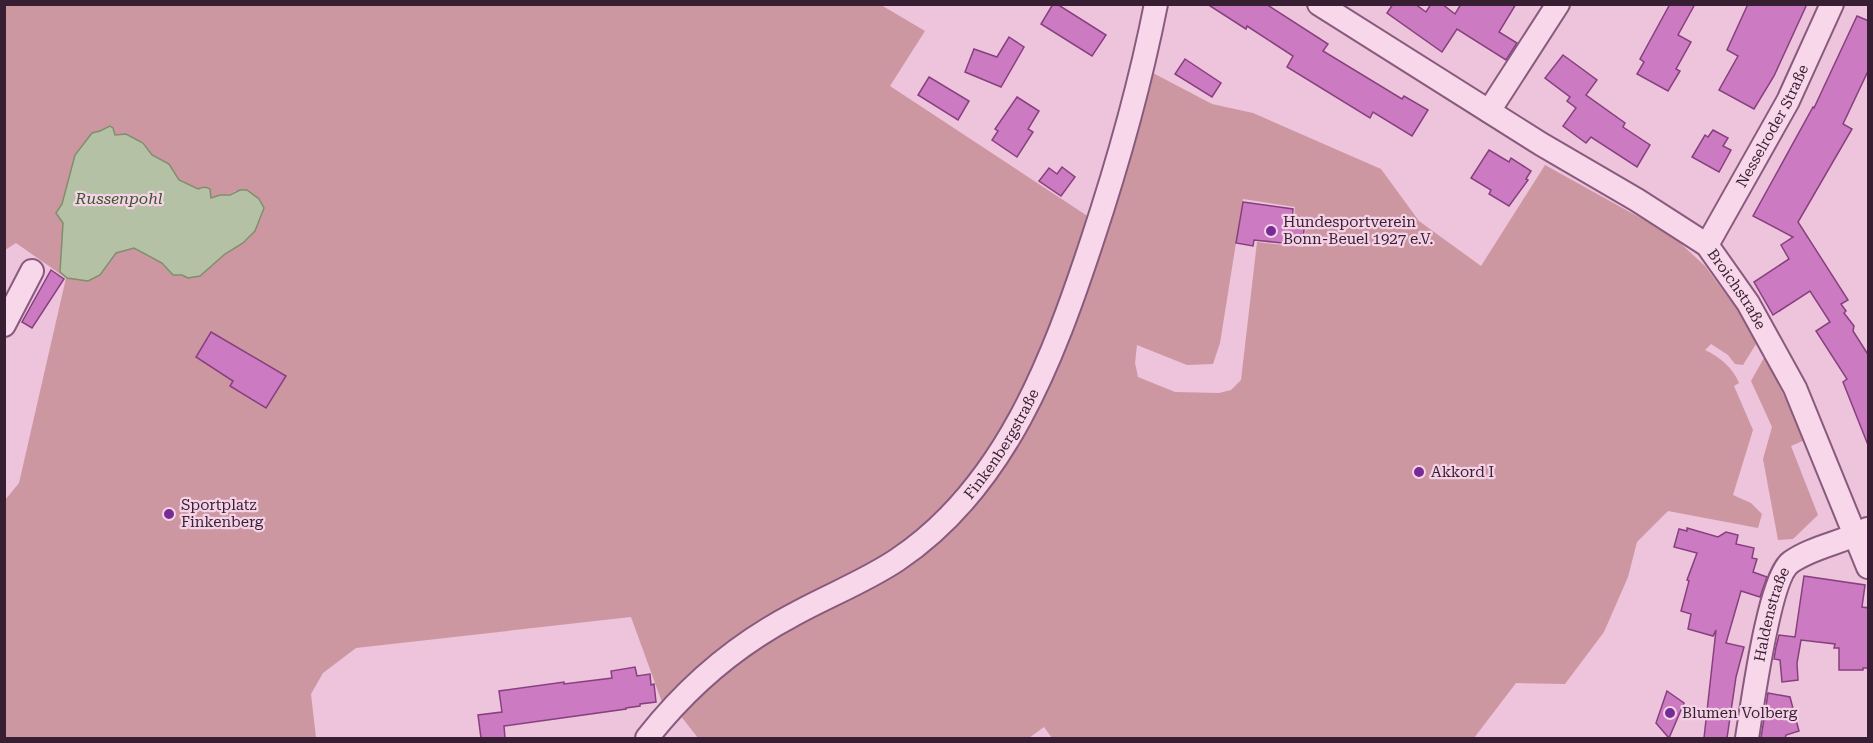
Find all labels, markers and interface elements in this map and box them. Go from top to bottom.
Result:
street label: Nesselroder Straße [1732,62,1812,190]
water label: Russenpohl [74,189,163,208]
place label: Hundesportverein Bonn-Beuel 1927 e.V. [1283,213,1433,248]
marker: Hundesportverein Bonn-Beuel 1927 e.V. [1264,224,1278,238]
street label: Broichstraße [1704,245,1770,332]
street label: Finkenbergstraße [960,386,1043,503]
place label: Akkord I [1431,463,1494,481]
marker: Akkord I [1412,465,1426,479]
place label: Sportplatz Finkenberg [181,496,264,531]
marker: Sportplatz Finkenberg [162,507,176,521]
street label: Haldenstraße [1750,564,1793,663]
place label: Blumen Volberg [1682,704,1798,722]
marker: Blumen Volberg [1663,706,1677,720]

